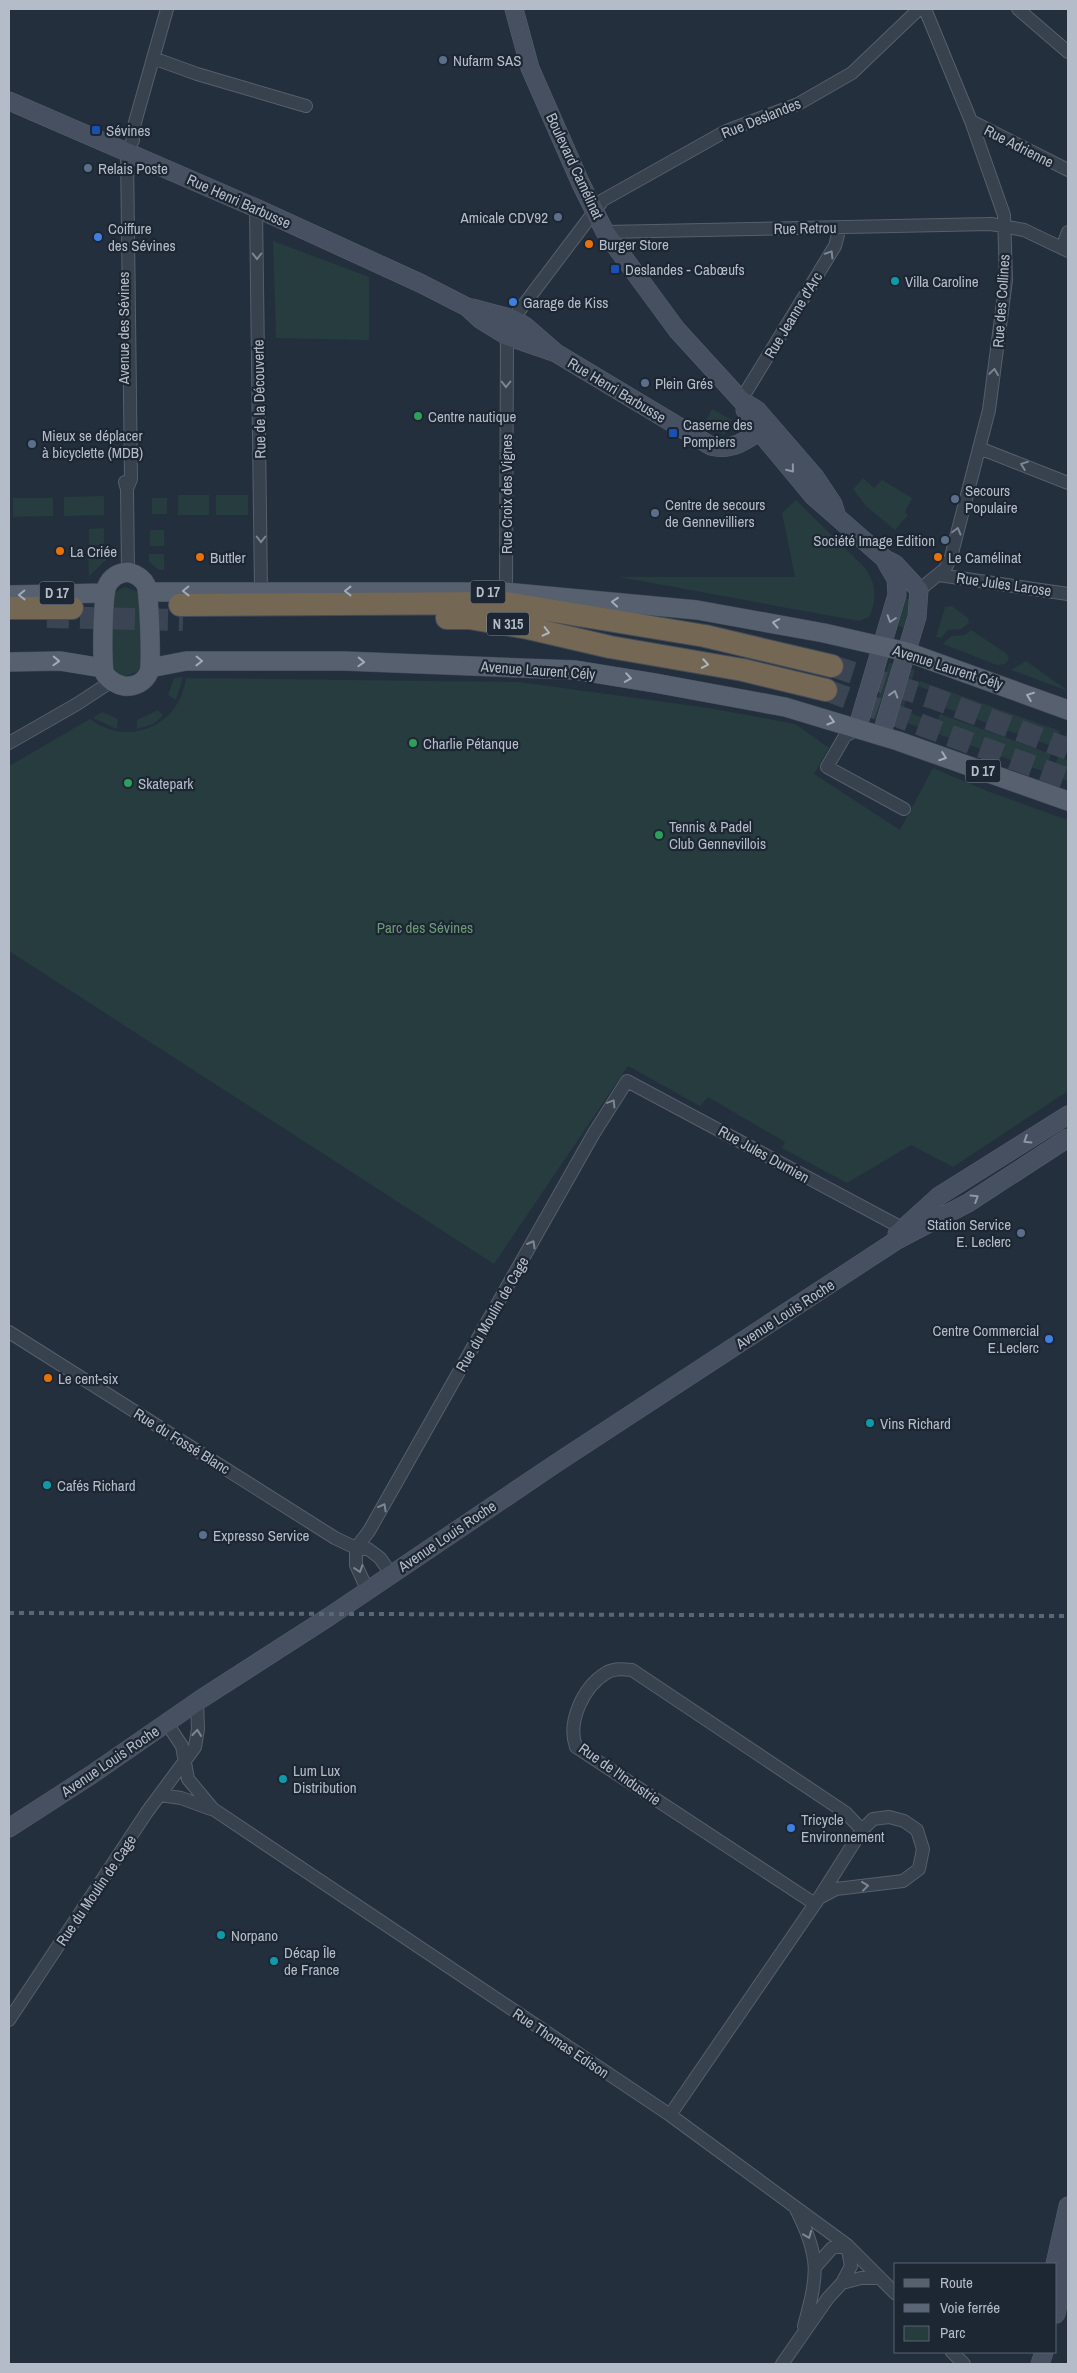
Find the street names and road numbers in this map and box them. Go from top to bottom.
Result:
street label: Rue Deslandes [718,93,804,143]
street label: Boulevard Camélinat [541,110,609,223]
street label: Rue Adrienne [981,120,1057,173]
street label: Rue Henri Barbusse [184,169,294,233]
street label: Rue Retrou [773,217,837,239]
street label: Rue des Collines [987,254,1015,348]
street label: Rue Jeanne d'Arc [759,268,827,362]
street label: Avenue des Sévines [113,272,134,385]
street label: Rue de la Découverte [247,339,271,459]
street label: Rue Henri Barbusse [564,352,670,428]
street label: Rue Croix des Vignes [496,434,517,554]
street label: Rue Jules Larose [955,567,1053,601]
road number: D 17 [470,580,506,604]
road number: D 17 [40,582,74,604]
road number: N 315 [487,612,529,636]
street label: Avenue Laurent Cély [889,639,1007,695]
street label: Avenue Laurent Cély [479,655,597,685]
road number: D 17 [966,759,1000,782]
street label: Rue Jules Dumien [715,1120,813,1188]
street label: Rue du Moulin de Cage [450,1252,534,1376]
street label: Avenue Louis Roche [731,1274,839,1354]
street label: Rue du Fossé Blanc [130,1403,234,1479]
street label: Avenue Louis Roche [393,1495,500,1577]
street label: Avenue Louis Roche [56,1720,163,1802]
street label: Rue de l'Industrie [575,1738,665,1810]
street label: Rue du Moulin de Cage [51,1830,141,1950]
street label: Rue Thomas Edison [509,2003,613,2083]

